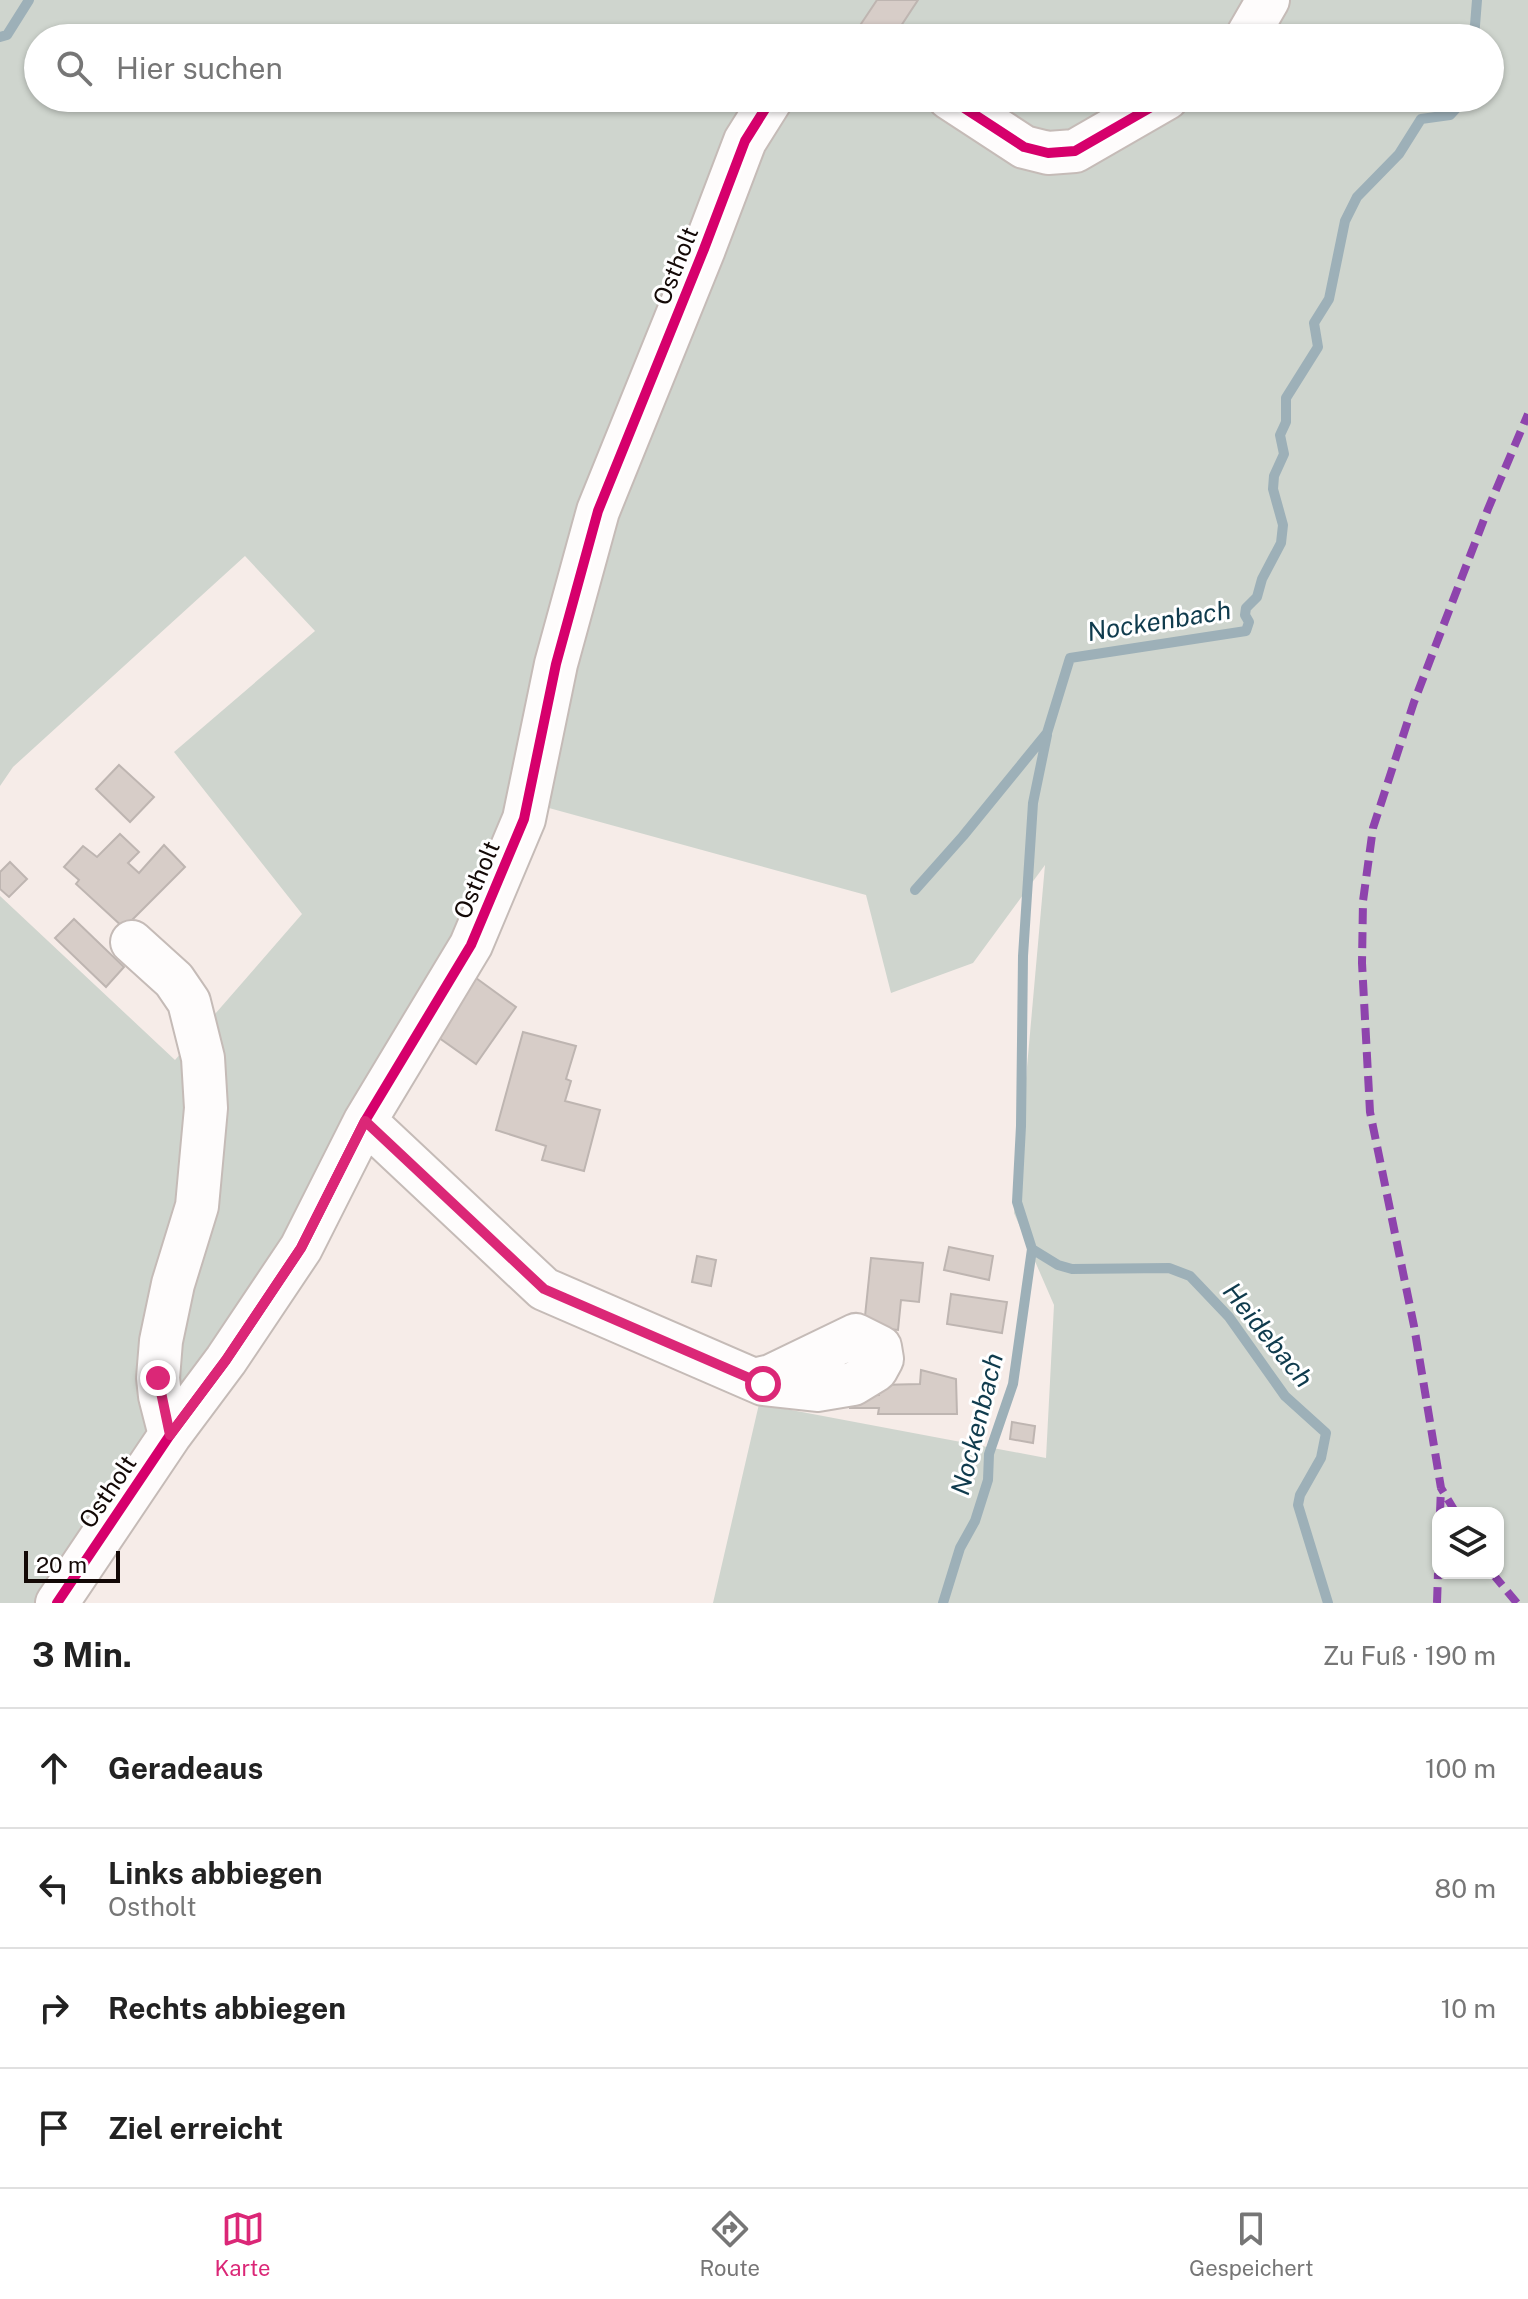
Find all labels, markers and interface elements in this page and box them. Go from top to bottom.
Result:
search box [24,24,1504,112]
icon: search [52,46,96,90]
text: Hier suchen [116,50,283,86]
street label: Ostholt [647,222,703,309]
water label: Nockenbach [1085,594,1233,647]
street label: Ostholt [447,836,505,923]
water label: Heidebach [1217,1276,1320,1393]
water label: Nockenbach [944,1350,1009,1498]
route end [140,1360,176,1396]
route start [745,1366,781,1402]
street label: Ostholt [73,1450,142,1533]
map controls [1432,1507,1504,1579]
button: layers [1432,1507,1504,1579]
scale bar [24,1547,120,1583]
text: 20 m [36,1552,87,1578]
text: 3 Min. [32,1635,132,1675]
text: Zu Fuß · 190 m [1323,1640,1496,1671]
icon: ahead [32,1746,76,1790]
text: Geradeaus [108,1750,263,1786]
text: 100 m [1425,1753,1496,1784]
text: Links abbiegen [108,1855,323,1891]
icon: left [32,1866,76,1910]
text: 80 m [1435,1873,1496,1904]
text: Ostholt [108,1891,197,1922]
icon: right [32,1986,76,2030]
text: Rechts abbiegen [108,1990,346,2026]
text: 10 m [1441,1993,1496,2024]
icon: arrive [32,2106,76,2150]
text: Ziel erreicht [108,2110,283,2146]
tab: Karte [215,2207,271,2281]
tab: Route [700,2207,760,2281]
tab: Gespeichert [1189,2207,1313,2281]

